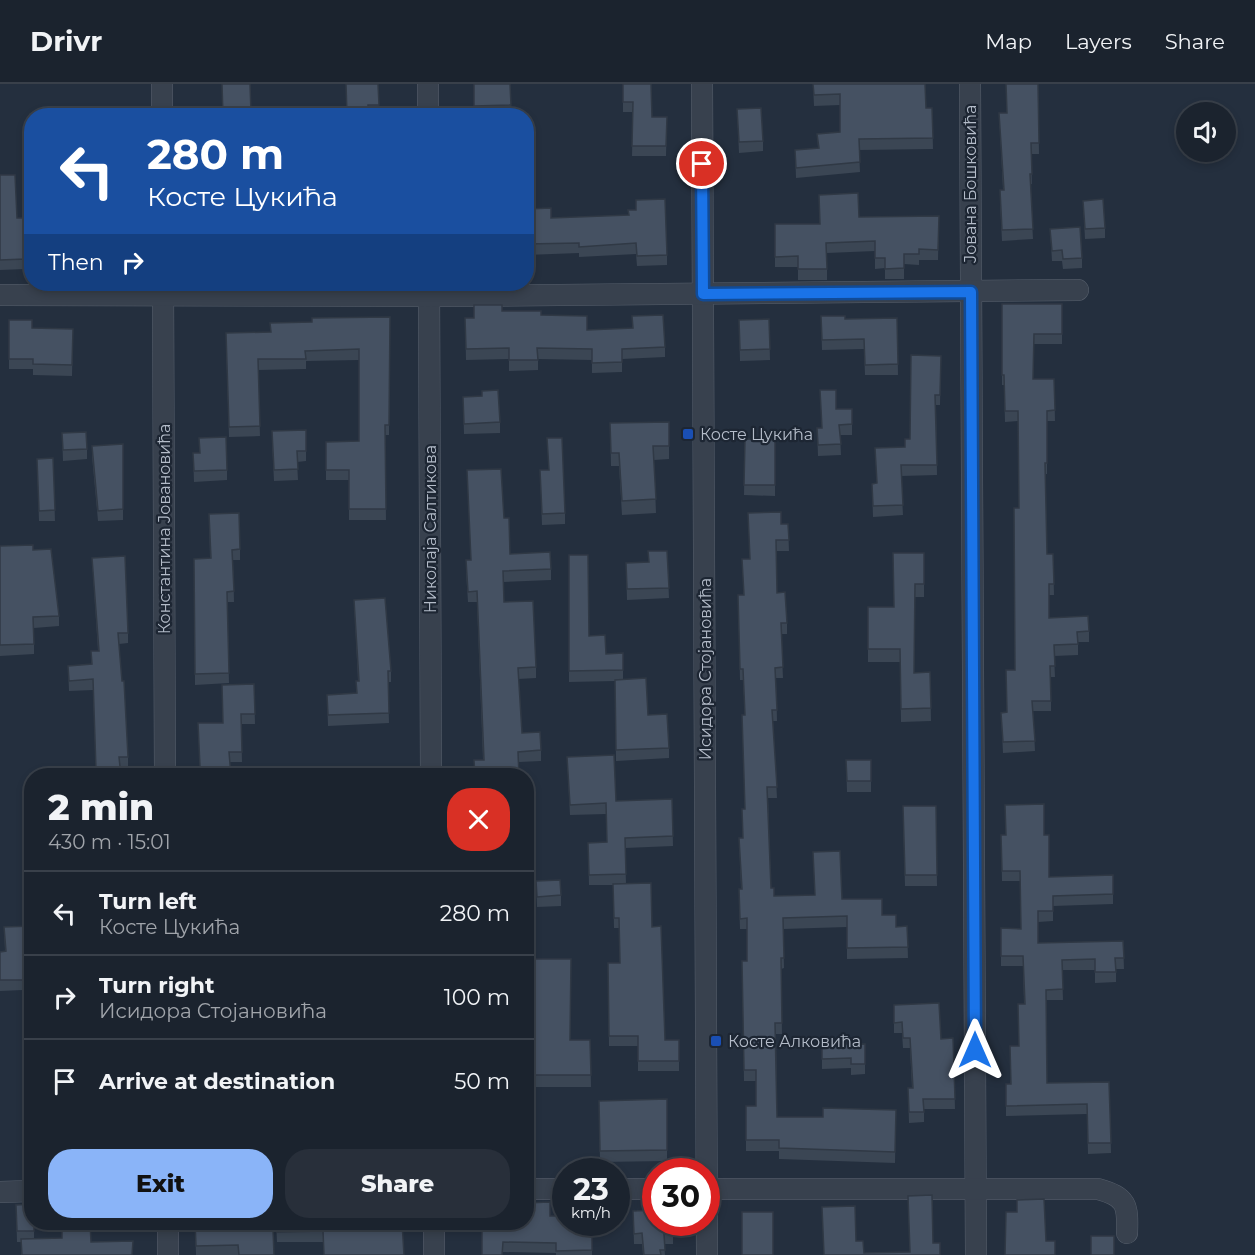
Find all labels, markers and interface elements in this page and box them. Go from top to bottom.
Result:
text: Drivr [30,24,102,58]
text: Map [985,29,1032,54]
text: Layers [1065,29,1132,54]
text: Share [1165,29,1225,54]
map controls [1176,102,1236,162]
button: sound [1176,102,1236,162]
street label: Јована Бошковића [961,105,980,263]
text: 280 m [147,128,284,180]
icon: left [48,132,126,210]
pin [676,138,727,189]
icon: arrive [685,147,718,180]
text: Косте Цукића [147,180,338,213]
icon: right [116,246,149,279]
text: Then [48,249,104,276]
street label: Константина Јовановића [155,424,174,634]
place label: Косте Цукића [700,425,813,444]
marker: Косте Цукића [681,427,695,441]
street label: Николаја Салтикова [421,445,440,613]
street label: Исидора Стојановића [696,578,715,760]
text: 2 min [48,785,154,829]
button: close [447,788,510,851]
text: 430 m · 15:01 [48,830,171,854]
text: Turn left [99,888,197,915]
icon: left [48,897,81,930]
text: 280 m [440,900,510,927]
text: Косте Цукића [99,915,240,939]
text: Turn right [99,972,214,999]
icon: right [48,981,81,1014]
text: 100 m [444,984,510,1011]
text: Исидора Стојановића [99,999,327,1023]
position arrow [943,1018,1007,1082]
place label: Косте Алковића [728,1032,861,1051]
marker: Косте Алковића [709,1034,723,1048]
icon: arrive [48,1065,81,1098]
text: Arrive at destination [99,1068,335,1095]
text: 50 m [454,1068,510,1095]
button: Exit [48,1149,273,1218]
button: Share [285,1149,510,1218]
speed limit sign: 30 [642,1158,720,1236]
text: 23 [573,1171,609,1208]
text: km/h [571,1203,611,1222]

